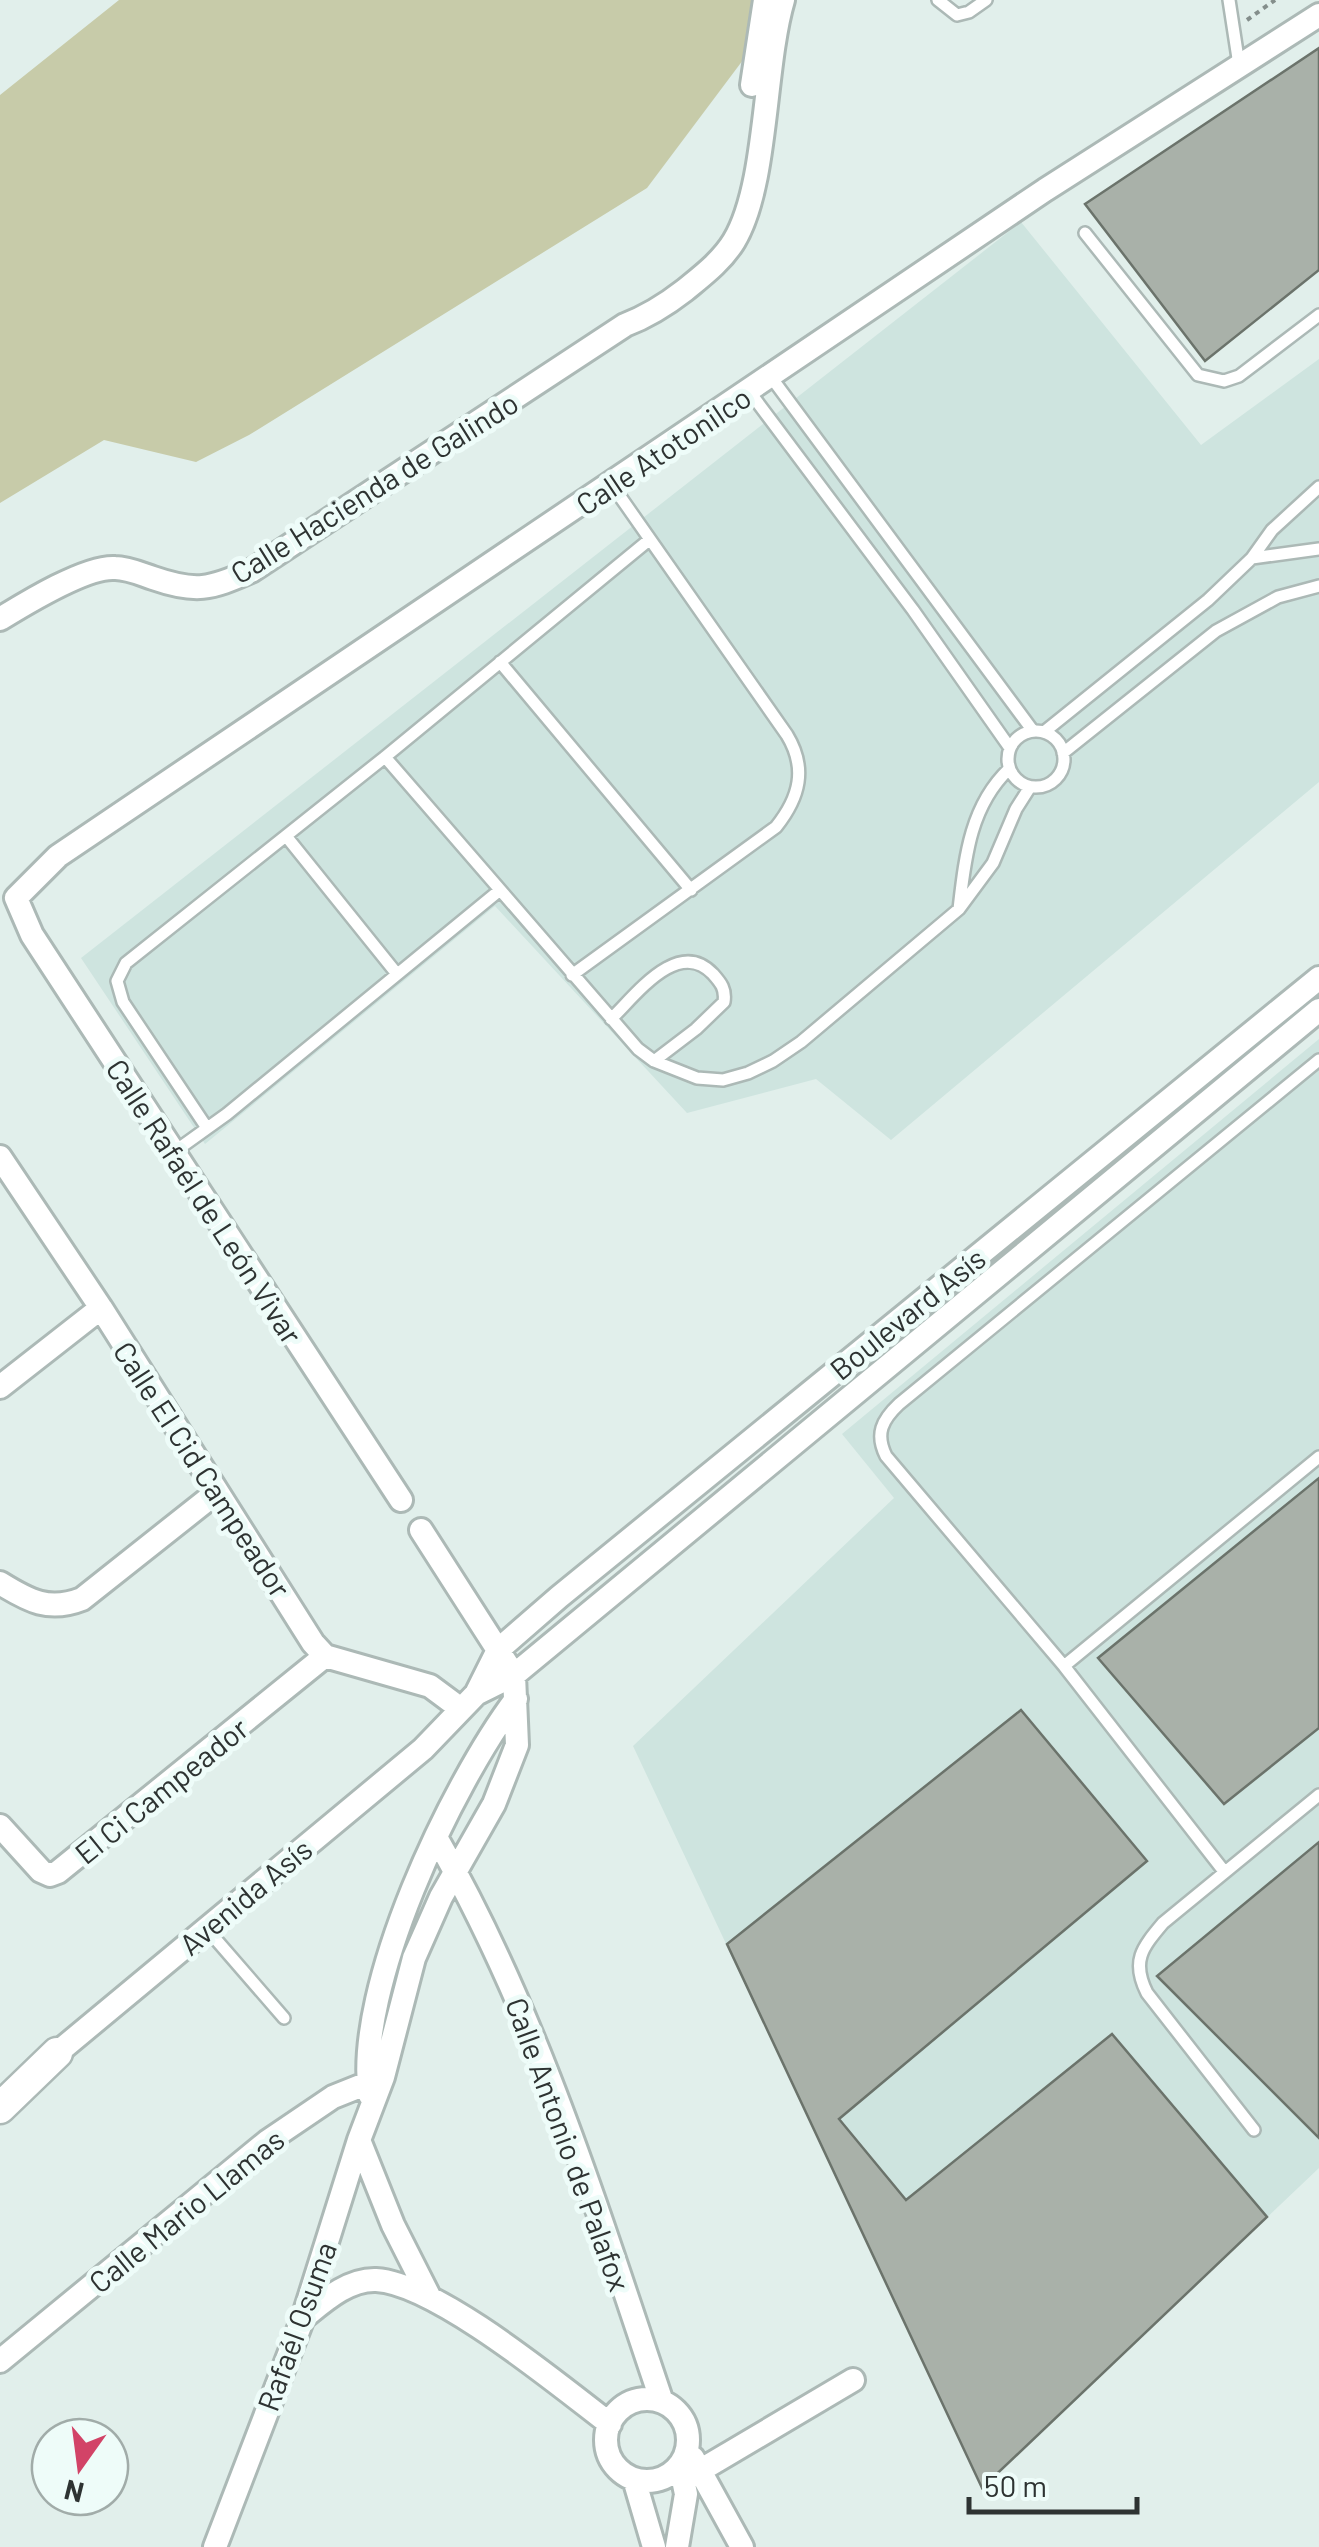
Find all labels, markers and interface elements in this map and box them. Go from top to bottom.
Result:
street label: Calle Atotonilco [569,378,757,522]
street label: Calle Hacienda de Galindo [224,384,524,590]
street label: Calle Rafaél de León Vivar [99,1052,311,1350]
street label: Boulevard Asís [822,1239,992,1387]
street label: Calle El Cid Campeador [107,1334,299,1604]
street label: El Ci Campeador [67,1709,255,1871]
street label: Avenida Asís [171,1830,319,1962]
street label: Calle Antonio de Palafox [499,1992,639,2296]
street label: Calle Mario Llamas [81,2120,291,2300]
street label: Rafaél Osuma [249,2237,343,2415]
north arrow [30,2417,130,2517]
scale bar [969,2452,1136,2514]
text: 50 m [984,2467,1047,2503]
text: N [61,2473,87,2511]

